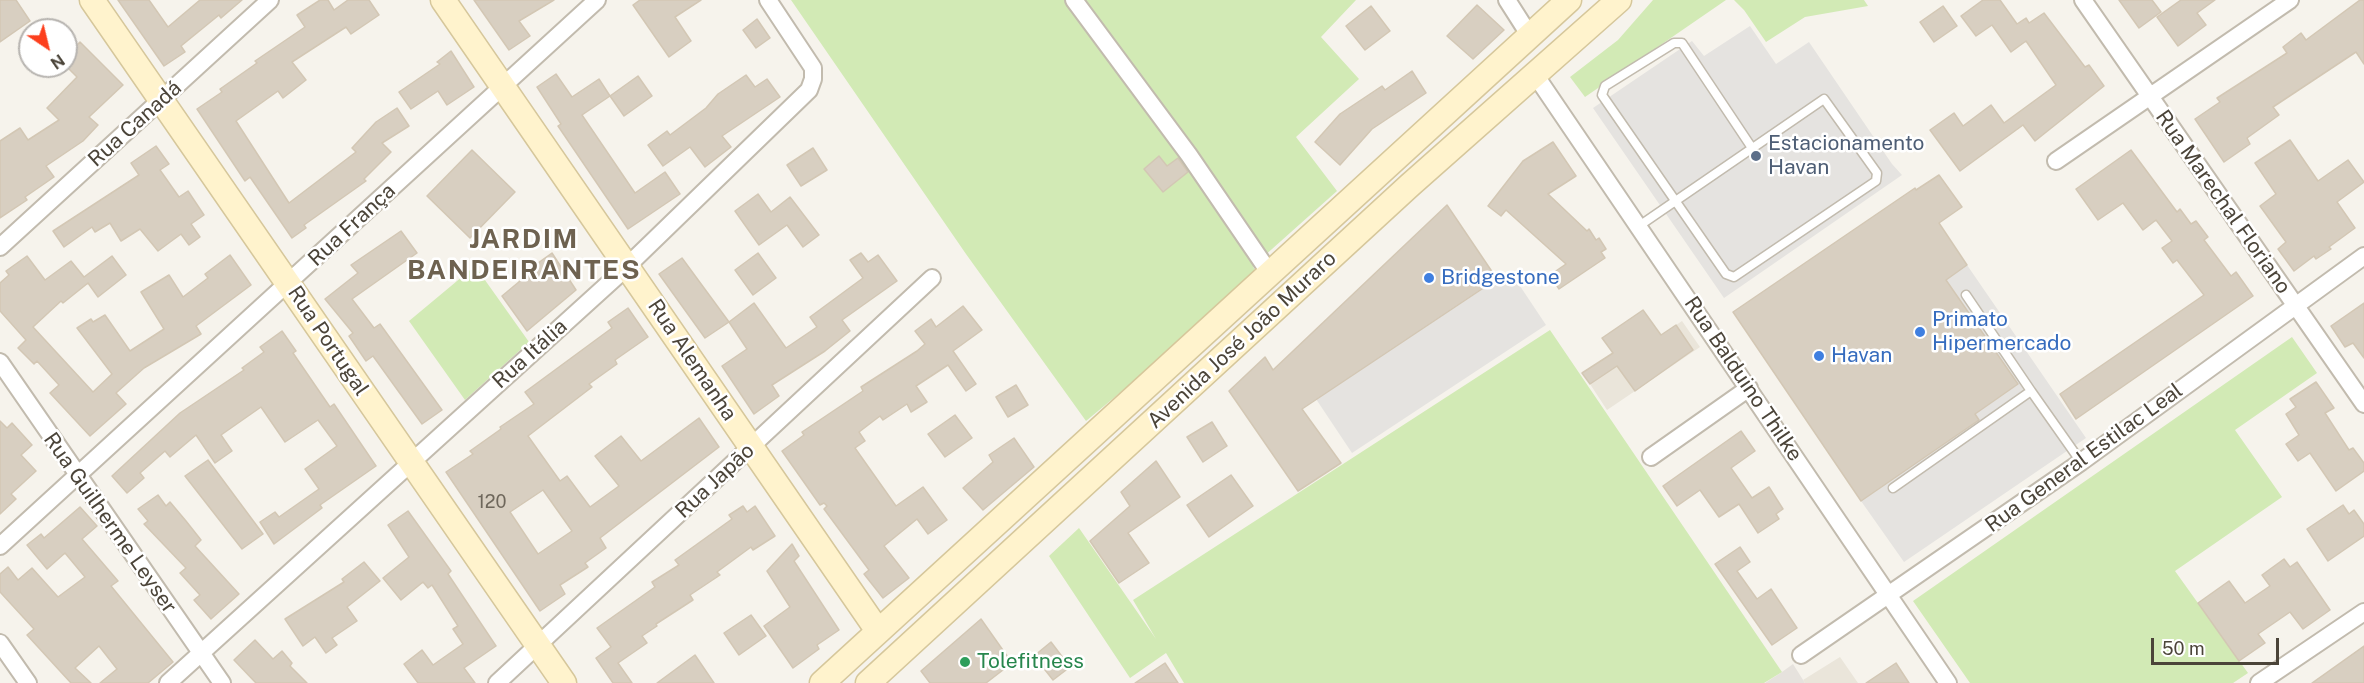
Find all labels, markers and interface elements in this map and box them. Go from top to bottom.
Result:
north arrow [18,18,78,78]
text: N [47,50,68,73]
street label: Rua Canadá [83,76,187,172]
street label: Rua Marechal Floriano [2150,105,2296,299]
place label: Estacionamento Havan [1768,131,1924,181]
marker: Estacionamento Havan [1749,149,1763,163]
street label: Rua França [303,178,401,272]
district label: JARDIM BANDEIRANTES [407,224,641,287]
street label: Avenida José João Muraro [1142,246,1342,434]
place label: Bridgestone [1441,265,1560,291]
marker: Bridgestone [1422,271,1436,285]
street label: Rua Portugal [282,281,374,401]
street label: Rua Balduino Thilke [1679,292,1807,466]
street label: Rua Alemanha [642,294,742,426]
place label: Primato Hipermercado [1932,307,2071,357]
street label: Rua Itália [488,314,572,394]
marker: Primato Hipermercado [1913,325,1927,339]
place label: Havan [1831,343,1892,369]
marker: Havan [1812,349,1826,363]
street label: Rua General Estilac Leal [1980,378,2188,538]
street label: Rua Guilherme Leyser [38,428,182,618]
street label: Rua Japão [670,438,760,524]
house number: 120 [477,491,507,513]
scale bar [2154,626,2282,664]
text: 50 m [2162,638,2205,659]
place label: Tolefitness [977,649,1084,675]
marker: Tolefitness [958,655,972,669]

